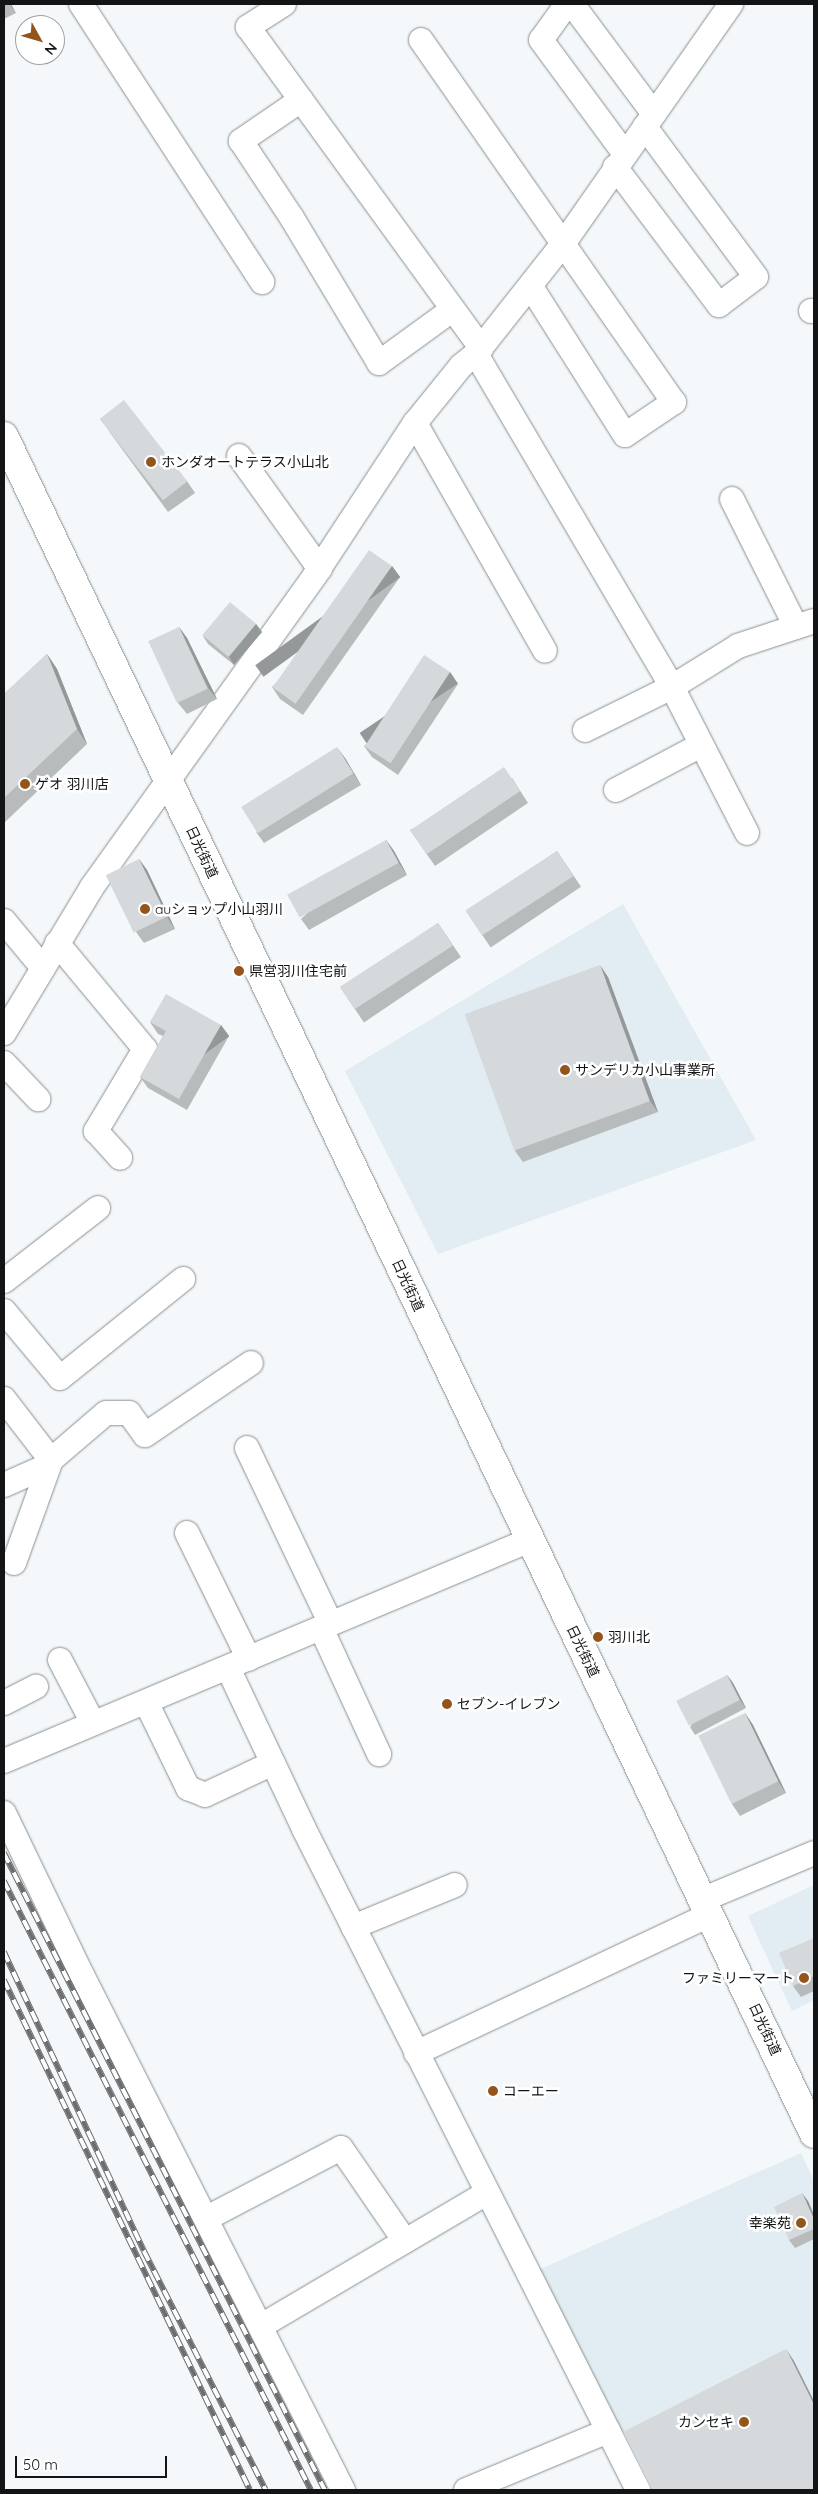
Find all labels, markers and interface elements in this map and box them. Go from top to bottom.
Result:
north arrow [15,15,65,65]
text: N [41,39,61,58]
place label: ホンダオートテラス小山北 [161,454,329,470]
marker: ホンダオートテラス小山北 [145,456,157,468]
place label: ゲオ 羽川店 [35,776,109,792]
marker: ゲオ 羽川店 [19,778,31,790]
street label: 日光街道 [183,823,221,881]
place label: auショップ小山羽川 [155,901,283,917]
marker: auショップ小山羽川 [139,903,151,915]
place label: 県営羽川住宅前 [249,963,347,979]
marker: 県営羽川住宅前 [233,965,245,977]
place label: サンデリカ小山事業所 [575,1062,715,1078]
marker: サンデリカ小山事業所 [559,1064,571,1076]
street label: 日光街道 [389,1256,427,1314]
street label: 日光街道 [563,1622,603,1680]
place label: 羽川北 [608,1629,650,1645]
marker: 羽川北 [592,1631,604,1643]
place label: セブン-イレブン [457,1696,560,1712]
marker: セブン-イレブン [441,1698,453,1710]
place label: ファミリーマート [682,1970,794,1986]
marker: ファミリーマート [798,1972,810,1984]
street label: 日光街道 [746,2000,784,2058]
place label: コーエー [503,2083,559,2099]
marker: コーエー [487,2085,499,2097]
place label: 幸楽苑 [749,2215,791,2231]
marker: 幸楽苑 [795,2217,807,2229]
place label: カンセキ [678,2414,734,2430]
marker: カンセキ [738,2416,750,2428]
scale bar [18,2446,170,2478]
text: 50 m [23,2455,58,2474]

